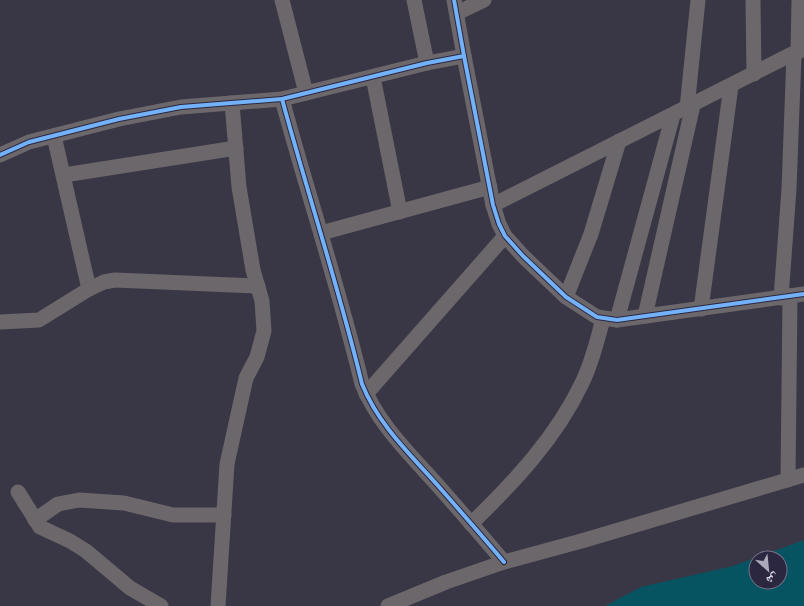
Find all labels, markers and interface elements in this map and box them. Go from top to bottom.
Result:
north arrow [748,550,788,590]
text: ش [763,569,781,589]

